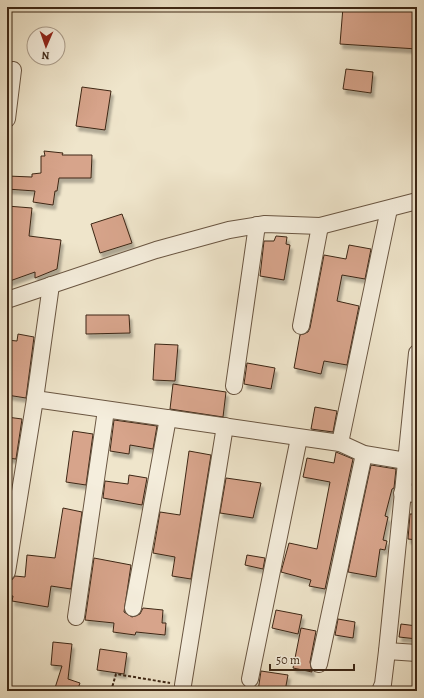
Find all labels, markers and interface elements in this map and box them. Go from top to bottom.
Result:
north arrow [26,26,66,66]
text: N [41,48,50,63]
scale bar [270,646,354,672]
text: 50 m [276,652,300,668]

